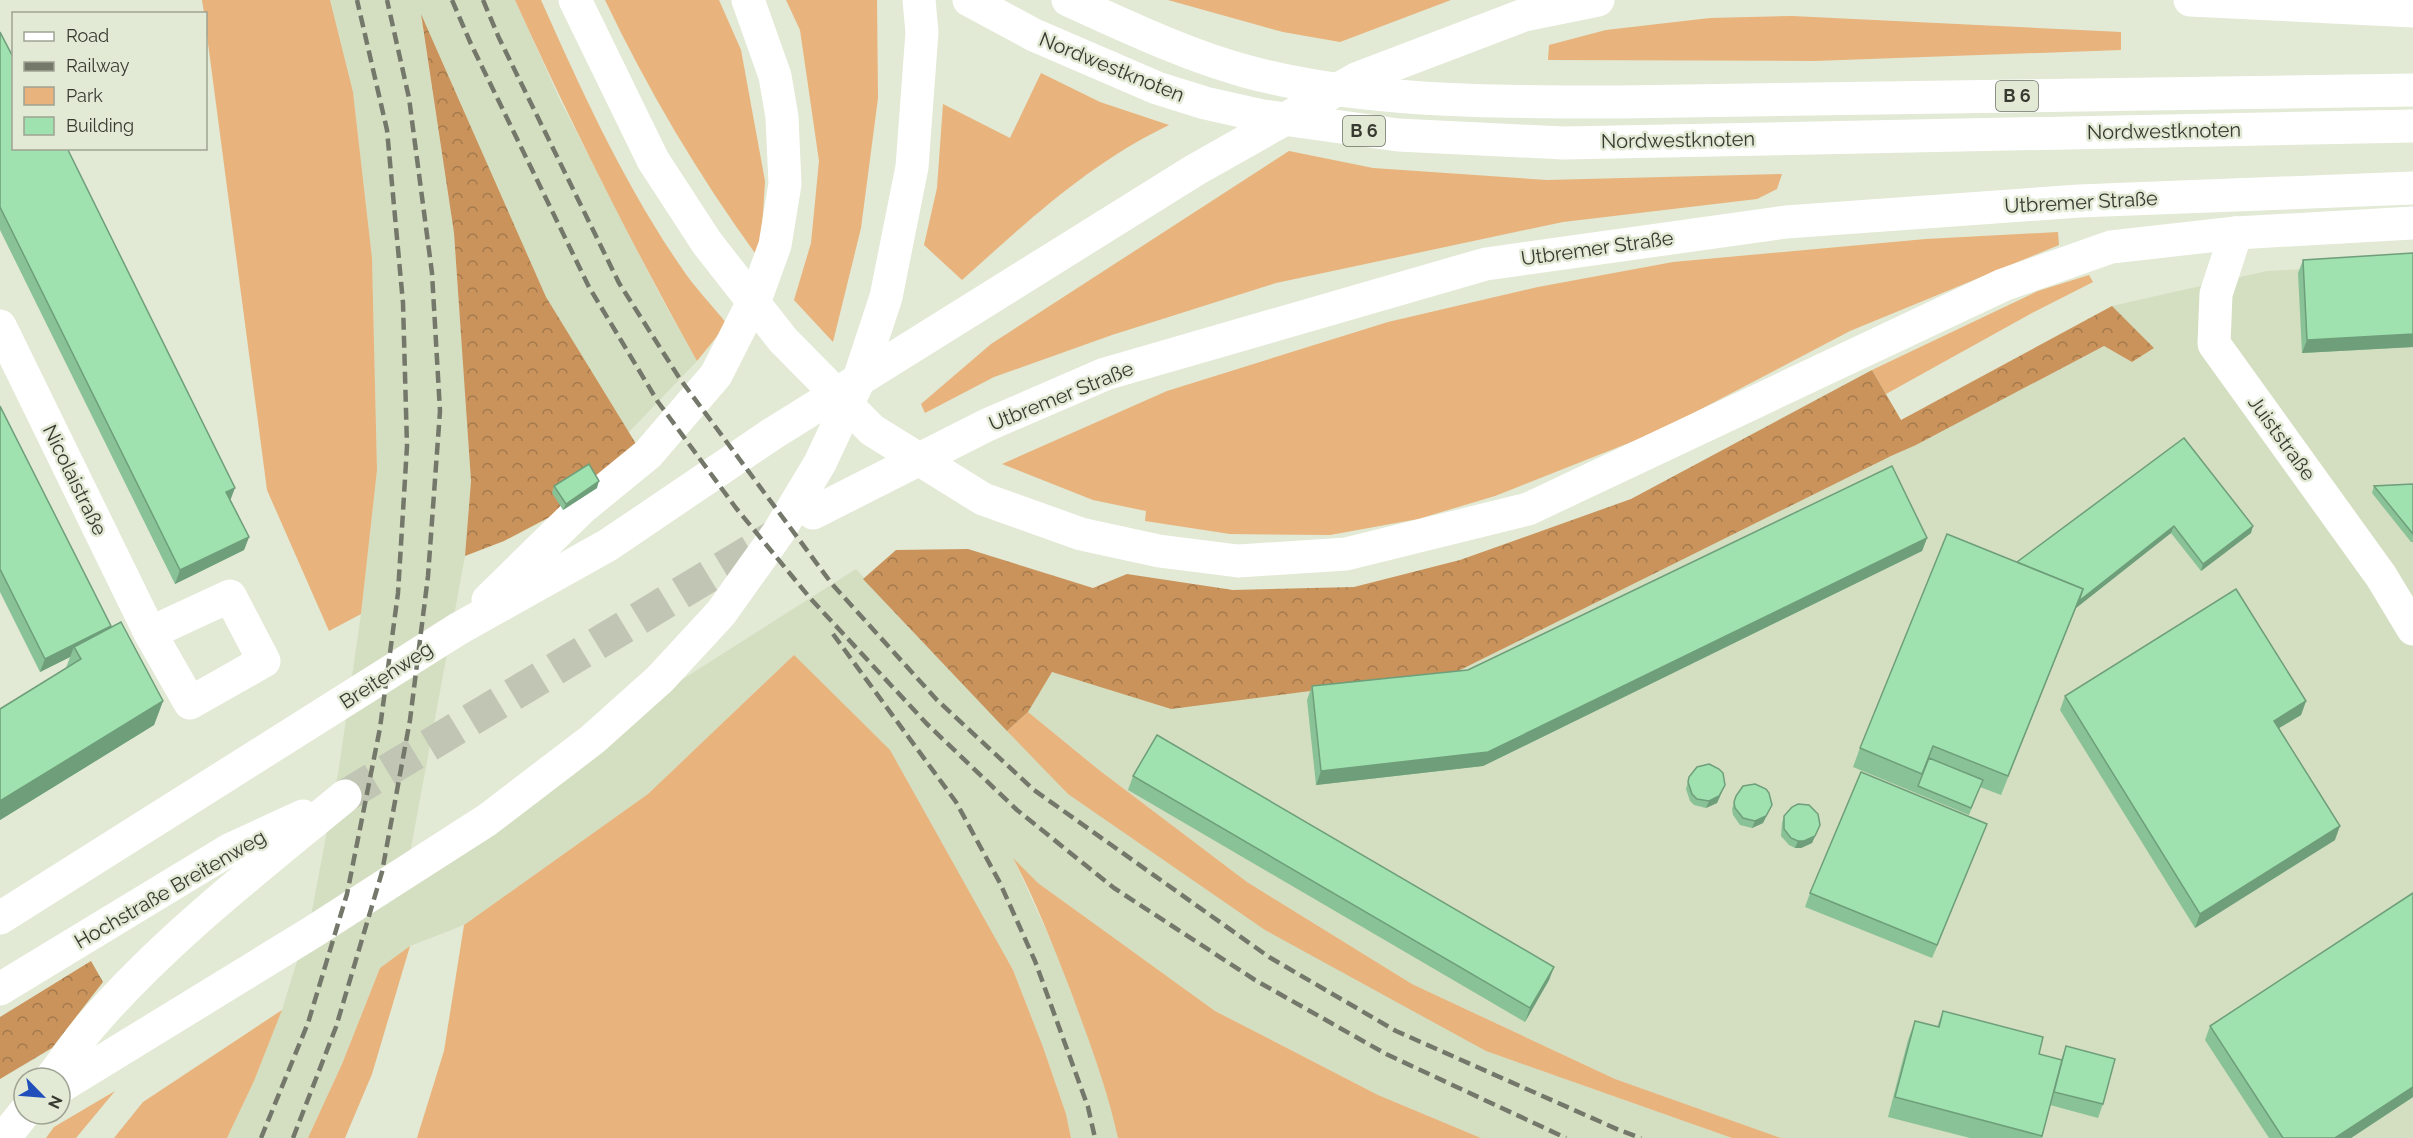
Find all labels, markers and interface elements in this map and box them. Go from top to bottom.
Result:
legend [12,12,207,150]
text: Road [66,25,109,46]
street label: Nordwestknoten [1036,27,1188,107]
text: Railway [66,55,130,76]
road number: B 6 [1996,81,2038,111]
text: Park [66,85,103,106]
text: Building [66,115,134,136]
road number: B 6 [1343,116,1385,146]
street label: Nordwestknoten [2087,118,2241,144]
street label: Nordwestknoten [1601,127,1755,153]
street label: Utbremer Straße [2004,186,2159,218]
street label: Utbremer Straße [1519,225,1675,271]
street label: Utbremer Straße [985,356,1137,436]
street label: Juiststraße [2243,391,2321,485]
street label: Nicolaistraße [38,421,112,540]
street label: Breitenweg [335,636,437,714]
street label: Hochstraße Breitenweg [70,824,270,954]
north arrow [12,1066,72,1126]
text: N [44,1093,66,1112]

